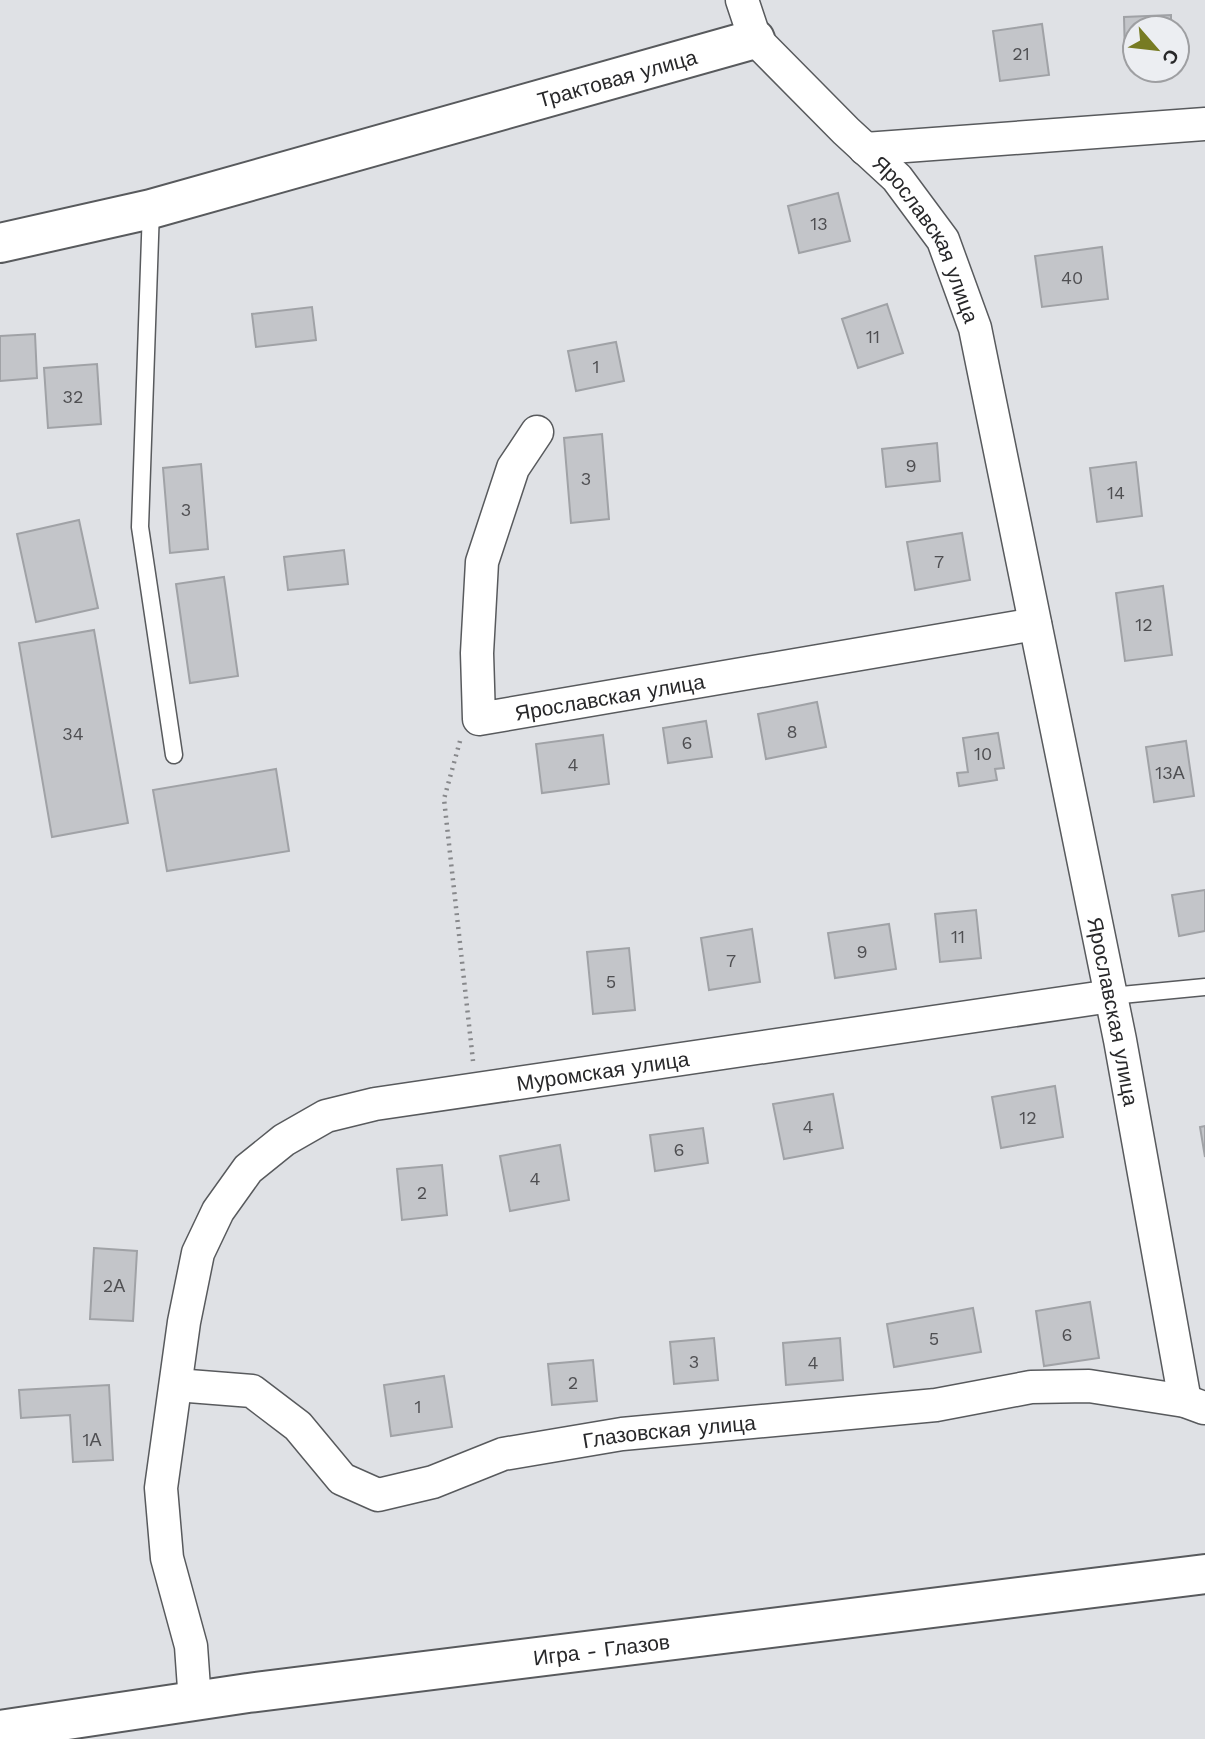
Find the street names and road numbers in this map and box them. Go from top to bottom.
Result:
street label: Трактовая улица [535,43,700,112]
street label: Ярославская улица [868,150,985,326]
street label: Ярославская улица [513,668,707,725]
street label: Ярославская улица [1083,915,1144,1108]
street label: Муромская улица [515,1046,691,1096]
street label: Глазовская улица [581,1409,757,1453]
street label: Игра - Глазов [532,1628,671,1670]

